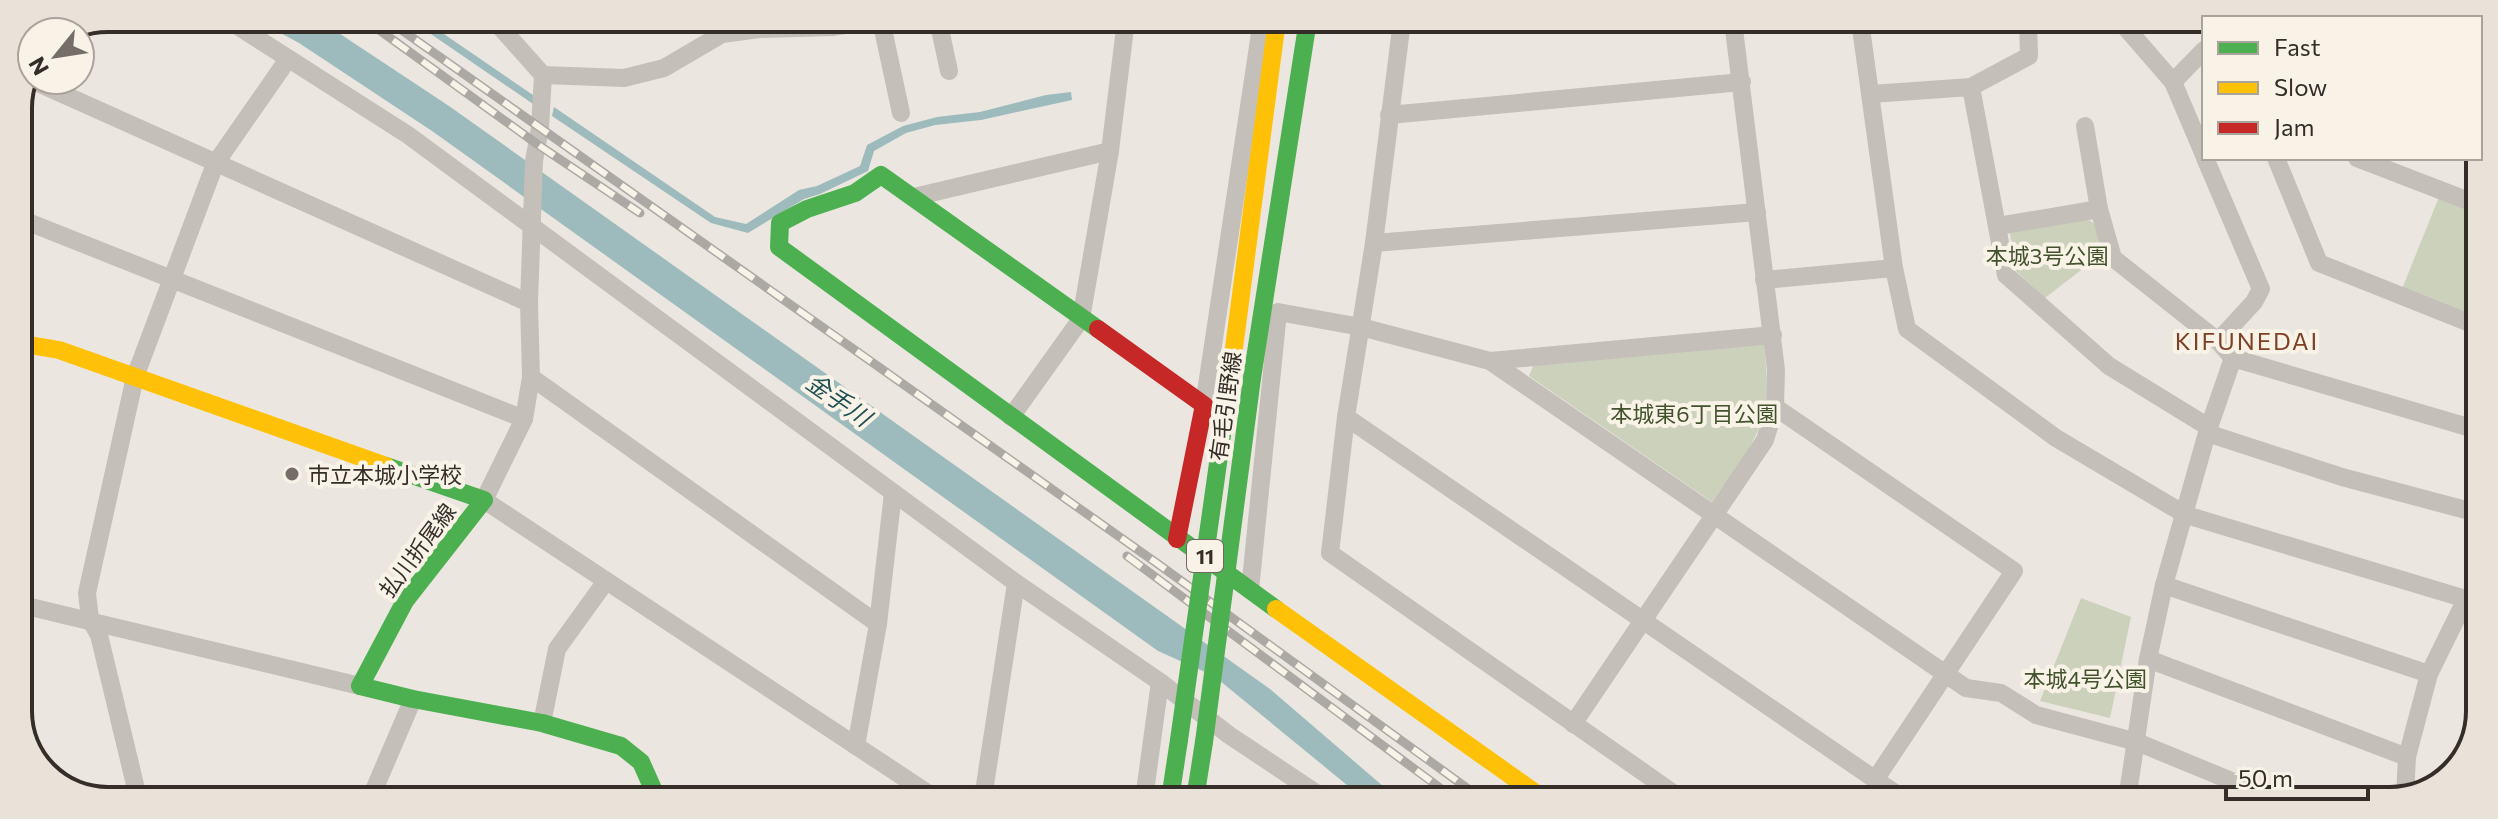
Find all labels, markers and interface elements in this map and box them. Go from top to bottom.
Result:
north arrow [16,16,96,96]
legend [2202,16,2482,160]
text: Fast [2274,32,2321,61]
text: N [22,52,54,80]
text: Slow [2274,72,2327,101]
text: Jam [2274,112,2314,141]
park label: 本城3号公園 [1986,242,2108,269]
district label: KIFUNEDAI [2175,326,2319,355]
street label: 有毛引野線 [1204,350,1246,462]
water label: 金手川 [801,366,879,433]
park label: 本城東6丁目公園 [1610,400,1778,427]
place label: 市立本城小学校 [308,461,462,488]
marker: 市立本城小学校 [283,465,301,483]
street label: 払川折尾線 [373,498,461,602]
road number: 11 [1187,540,1223,572]
park label: 本城4号公園 [2023,665,2147,692]
scale bar [2226,751,2368,801]
text: 50 m [2238,763,2293,792]

